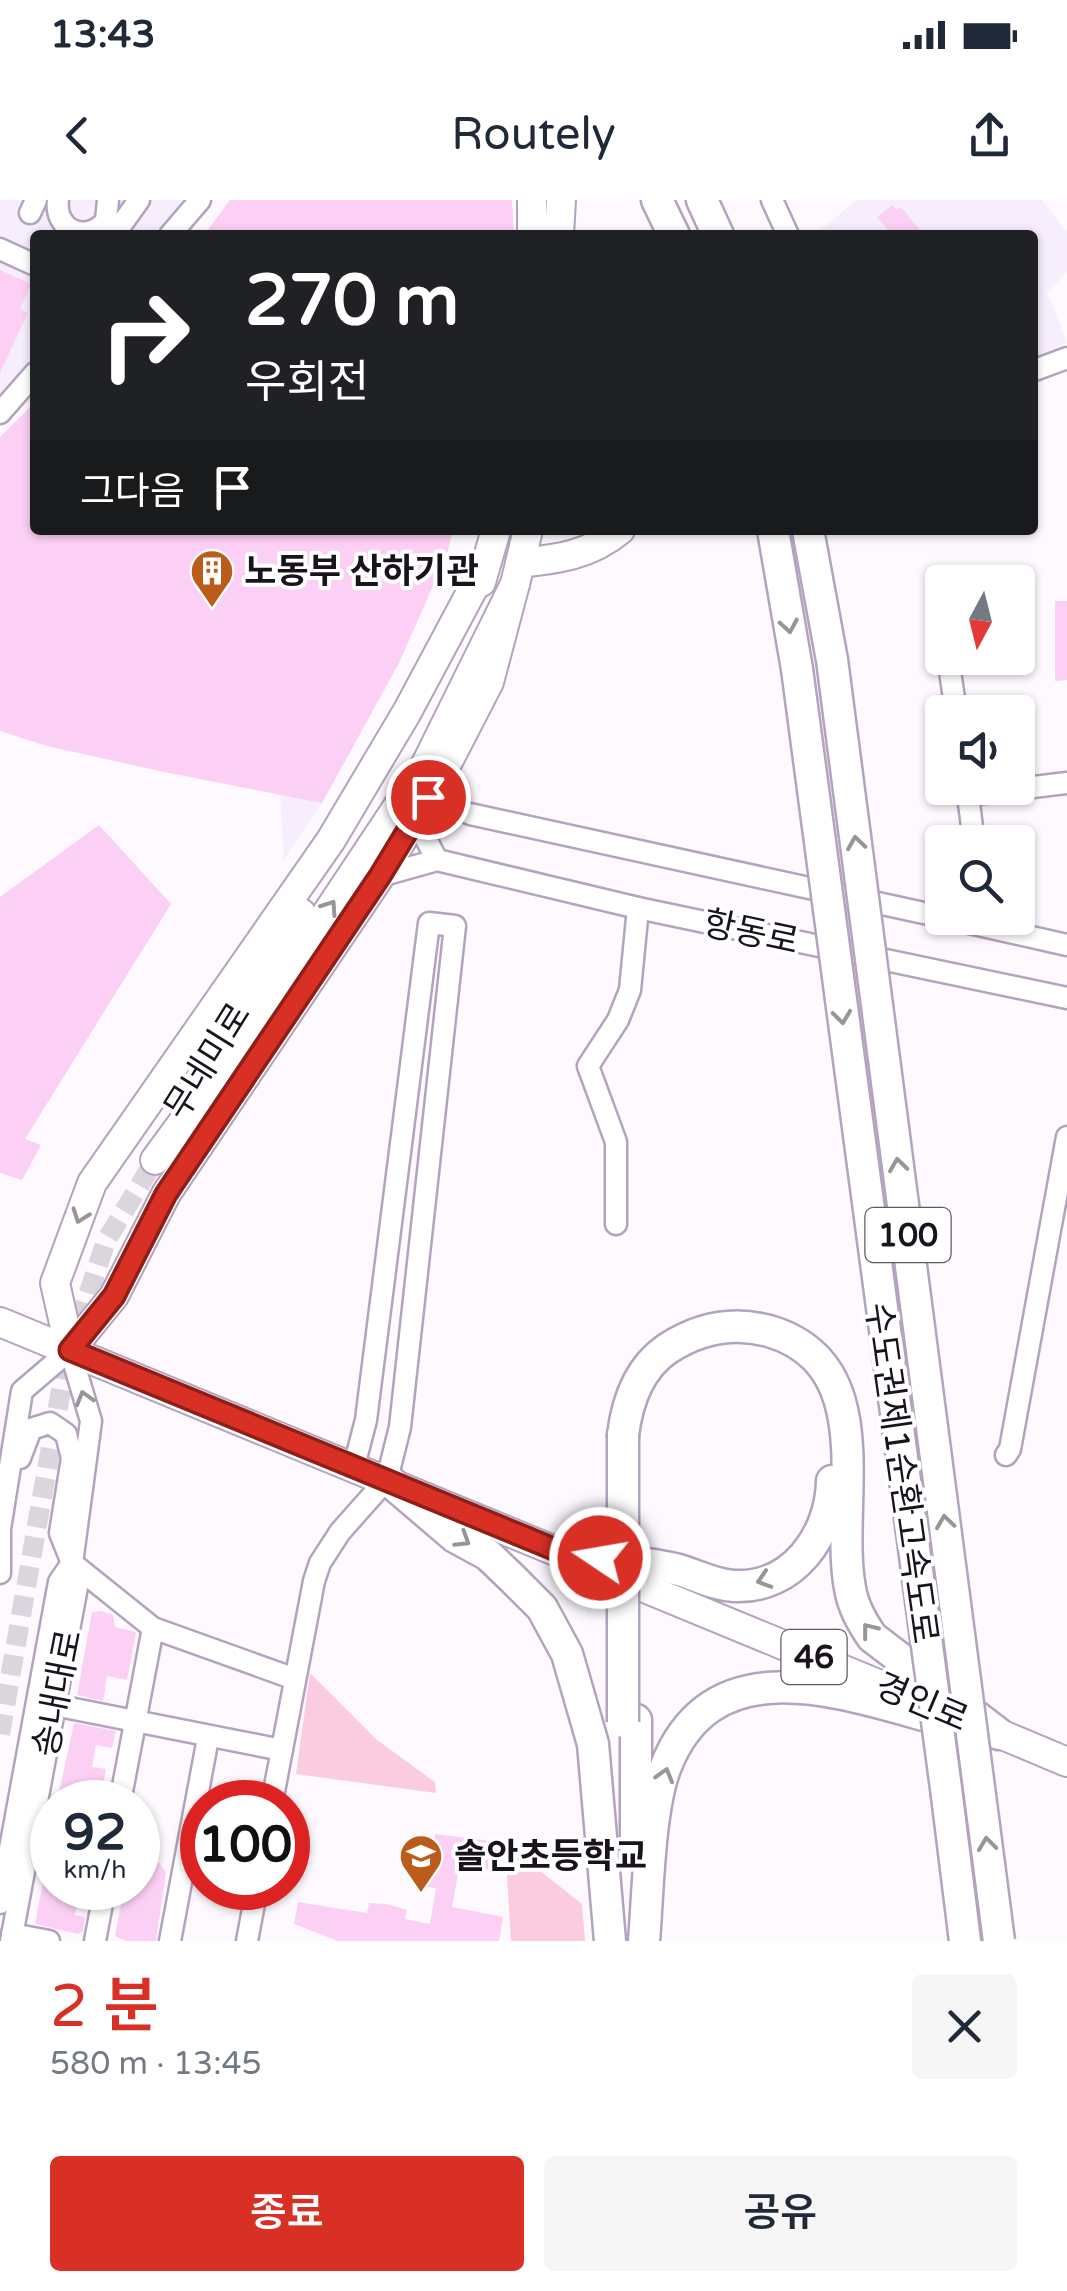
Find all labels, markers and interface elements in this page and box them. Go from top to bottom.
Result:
text: 13:43 [50,12,155,58]
icon: back [50,108,105,163]
text: Routely [451,108,616,162]
icon: share [962,108,1017,163]
text: 270 m [245,260,459,344]
icon: right [80,270,210,400]
text: 우회전 [245,356,369,410]
icon: arrive [205,460,260,515]
text: 그다음 [80,469,185,515]
building icon: 노동부 산하기관 [189,548,235,609]
place label: 노동부 산하기관 [244,551,479,593]
north arrow [925,565,1035,675]
map controls [925,565,1035,935]
one-way arrow [778,618,799,634]
button: sound [925,695,1035,805]
pin [386,755,471,840]
icon: arrive [401,770,456,825]
button: search [925,825,1035,935]
one-way arrow [846,834,867,850]
one-way arrow [318,900,337,918]
street label: 항동로 [699,902,802,964]
street label: 무네미로 [156,996,260,1127]
one-way arrow [831,1009,852,1026]
one-way arrow [889,1157,910,1173]
one-way arrow [71,1206,92,1223]
road number: 100 [866,1208,950,1262]
street label: 수도권제1순환고속도로 [856,1300,946,1646]
one-way arrow [75,1390,96,1407]
position arrow [548,1506,652,1610]
one-way arrow [936,1514,957,1530]
one-way arrow [452,1528,470,1547]
one-way arrow [757,1568,774,1588]
one-way arrow [863,1623,880,1641]
street label: 송내대로 [25,1626,91,1760]
road number: 46 [782,1630,846,1684]
street label: 경인로 [869,1665,974,1741]
one-way arrow [653,1768,674,1785]
speed limit sign: 100 [180,1780,310,1910]
text: 92 [64,1803,126,1863]
school or university icon: 솔안초등학교 [398,1833,444,1894]
place label: 솔안초등학교 [454,1836,647,1878]
one-way arrow [977,1836,998,1852]
text: km/h [64,1855,126,1885]
text: 2 분 [50,1971,158,2043]
button: close [912,1974,1017,2079]
text: 580 m · 13:45 [50,2045,262,2083]
button: 종료 [50,2156,524,2271]
button: 공유 [544,2156,1017,2271]

